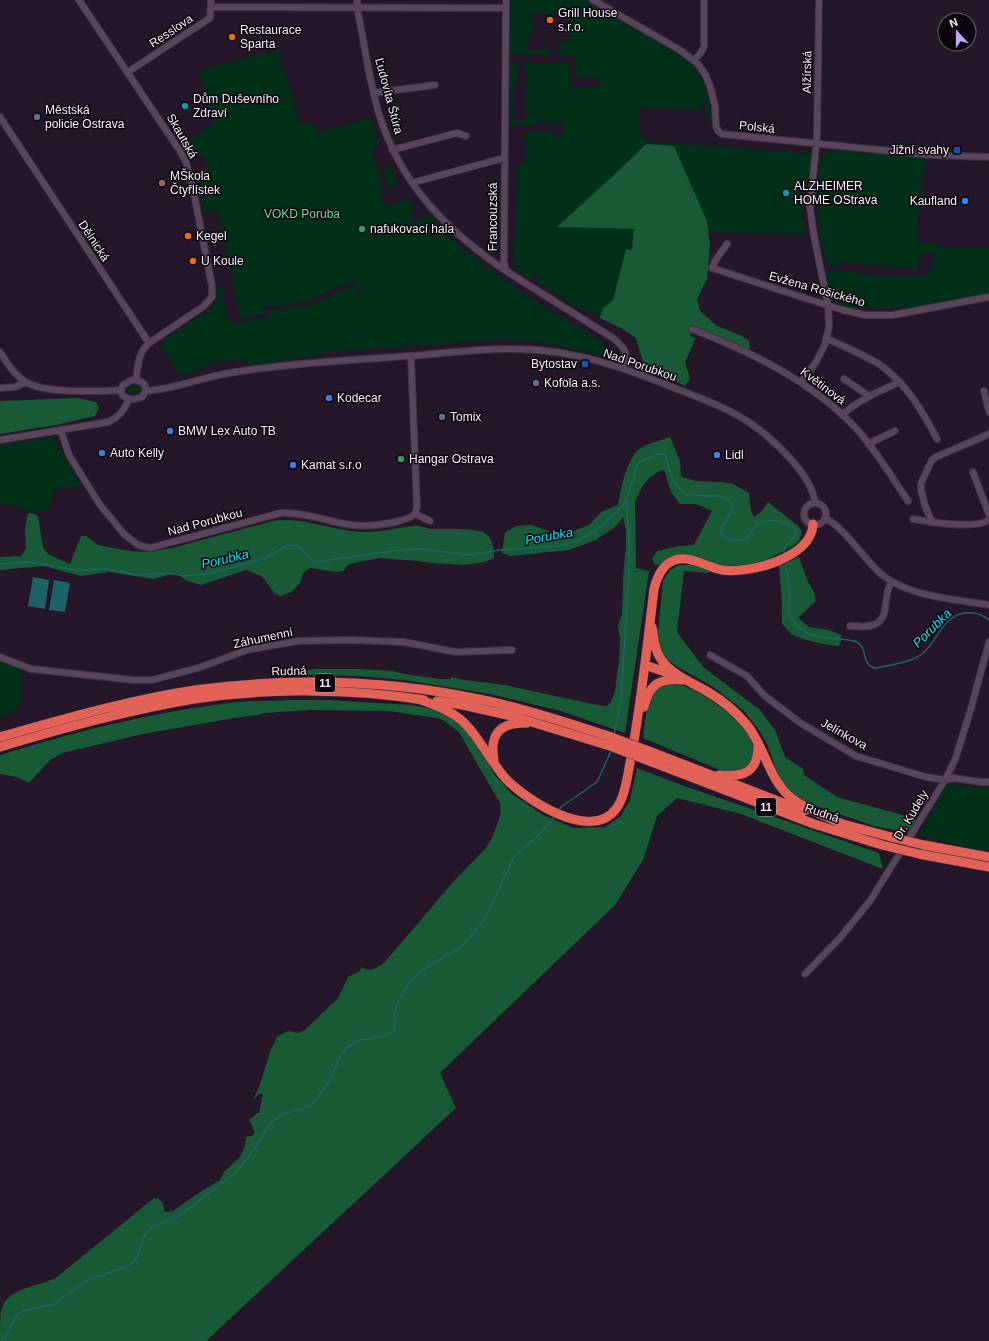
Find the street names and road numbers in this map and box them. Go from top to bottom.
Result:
street label: Resslova [147,11,196,51]
street label: Alžírská [800,50,814,93]
street label: Ľudovíta Štúra [372,56,407,136]
street label: Skautská [164,111,201,161]
street label: Polská [738,118,776,136]
street label: Francouzská [486,182,500,251]
street label: Dělnická [76,218,113,264]
street label: Evžena Rošického [767,269,867,310]
street label: Nad Porubkou [601,346,679,384]
street label: Květinová [798,365,849,408]
street label: Nad Porubkou [166,505,244,539]
street label: Záhumenní [232,625,295,651]
street label: Rudná [271,664,307,678]
road number: 11 [315,674,335,692]
street label: Jelínkova [818,716,870,753]
street label: Dr. Kudely [891,788,931,842]
road number: 11 [756,798,776,816]
street label: Rudná [803,801,841,825]

